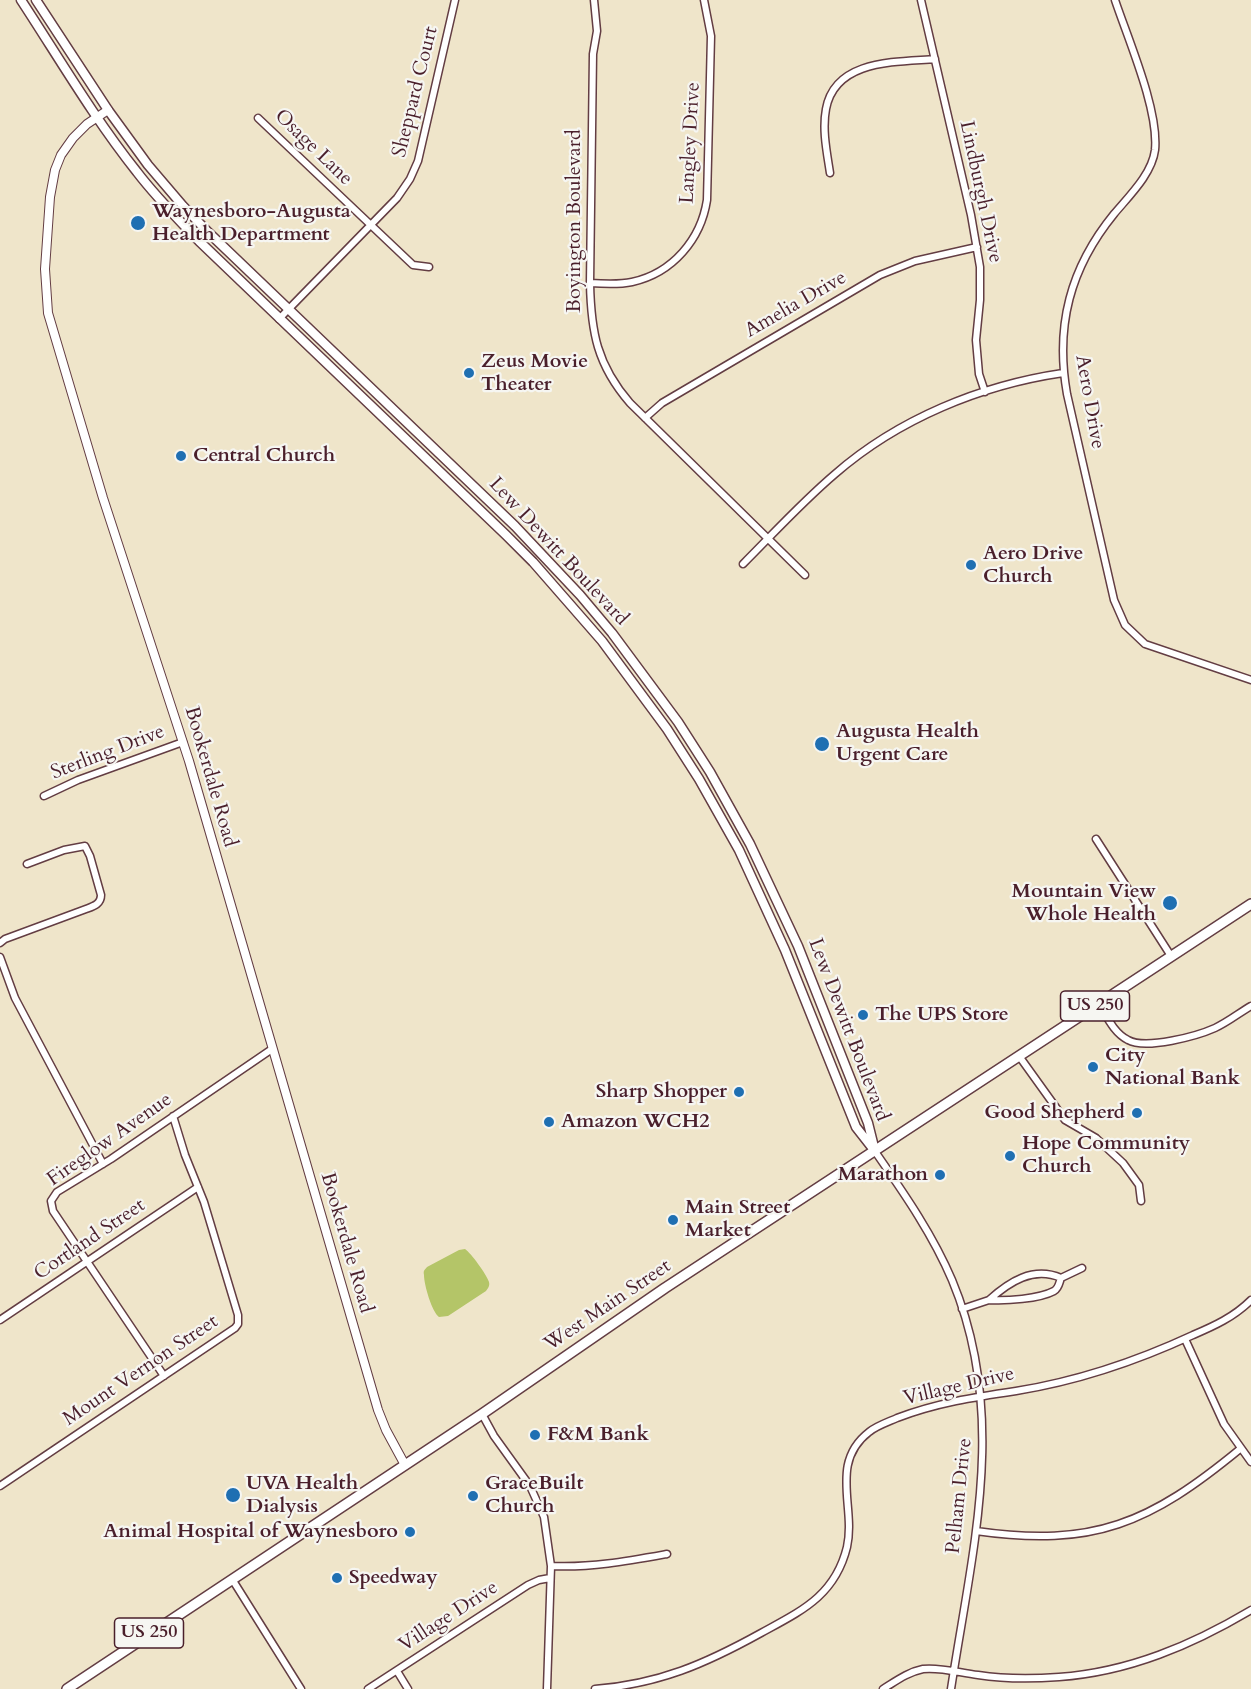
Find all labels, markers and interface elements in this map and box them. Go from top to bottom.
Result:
street label: Sheppard Court [388,24,444,160]
street label: Langley Drive [676,82,706,204]
street label: Osage Lane [269,105,357,191]
street label: Lindburgh Drive [953,119,1007,265]
street label: Boyington Boulevard [563,129,587,313]
place label: Waynesboro-Augusta Health Department [152,200,351,247]
marker: Waynesboro-Augusta Health Department [129,214,147,232]
street label: Amelia Drive [741,266,851,344]
place label: Zeus Movie Theater [481,350,588,397]
street label: Aero Drive [1069,353,1109,451]
marker: Zeus Movie Theater [462,366,476,380]
place label: Central Church [193,444,335,468]
marker: Central Church [174,449,188,463]
street label: Lew Dewitt Boulevard [483,473,633,631]
place label: Aero Drive Church [983,542,1083,589]
marker: Aero Drive Church [964,558,978,572]
street label: Bookerdale Road [178,704,242,850]
street label: Sterling Drive [48,720,168,786]
place label: Augusta Health Urgent Care [836,720,979,767]
marker: Augusta Health Urgent Care [813,735,831,753]
place label: Mountain View Whole Health [1012,880,1156,927]
marker: Mountain View Whole Health [1161,894,1179,912]
street label: Lew Dewitt Boulevard [802,935,894,1125]
road number: US 250 [1060,991,1130,1021]
place label: The UPS Store [875,1003,1009,1027]
marker: The UPS Store [856,1008,870,1022]
place label: City National Bank [1105,1044,1240,1091]
marker: City National Bank [1086,1060,1100,1074]
place label: Sharp Shopper [596,1080,727,1104]
marker: Sharp Shopper [732,1085,746,1099]
street label: Fireglow Avenue [43,1088,177,1192]
place label: Good Shepherd [984,1101,1125,1125]
marker: Good Shepherd [1130,1106,1144,1120]
place label: Amazon WCH2 [561,1110,709,1134]
marker: Amazon WCH2 [542,1115,556,1129]
place label: Hope Community Church [1022,1132,1190,1179]
marker: Hope Community Church [1003,1149,1017,1163]
place label: Marathon [838,1163,928,1187]
marker: Marathon [933,1168,947,1182]
street label: Bookerdale Road [314,1170,378,1316]
street label: Cortland Street [30,1194,150,1286]
place label: Main Street Market [685,1196,790,1243]
marker: Main Street Market [666,1213,680,1227]
street label: West Main Street [540,1255,676,1357]
street label: Mount Vernon Street [59,1310,223,1432]
street label: Village Drive [901,1363,1017,1411]
place label: F&M Bank [547,1423,649,1447]
marker: F&M Bank [528,1428,542,1442]
street label: Pelham Drive [942,1437,978,1555]
place label: UVA Health Dialysis [246,1472,358,1519]
place label: GraceBuilt Church [485,1472,583,1519]
marker: UVA Health Dialysis [224,1486,242,1504]
marker: GraceBuilt Church [466,1489,480,1503]
place label: Animal Hospital of Waynesboro [103,1520,398,1544]
marker: Animal Hospital of Waynesboro [403,1525,417,1539]
place label: Speedway [349,1566,438,1590]
marker: Speedway [330,1571,344,1585]
street label: Village Drive [395,1576,503,1658]
road number: US 250 [114,1618,184,1648]

